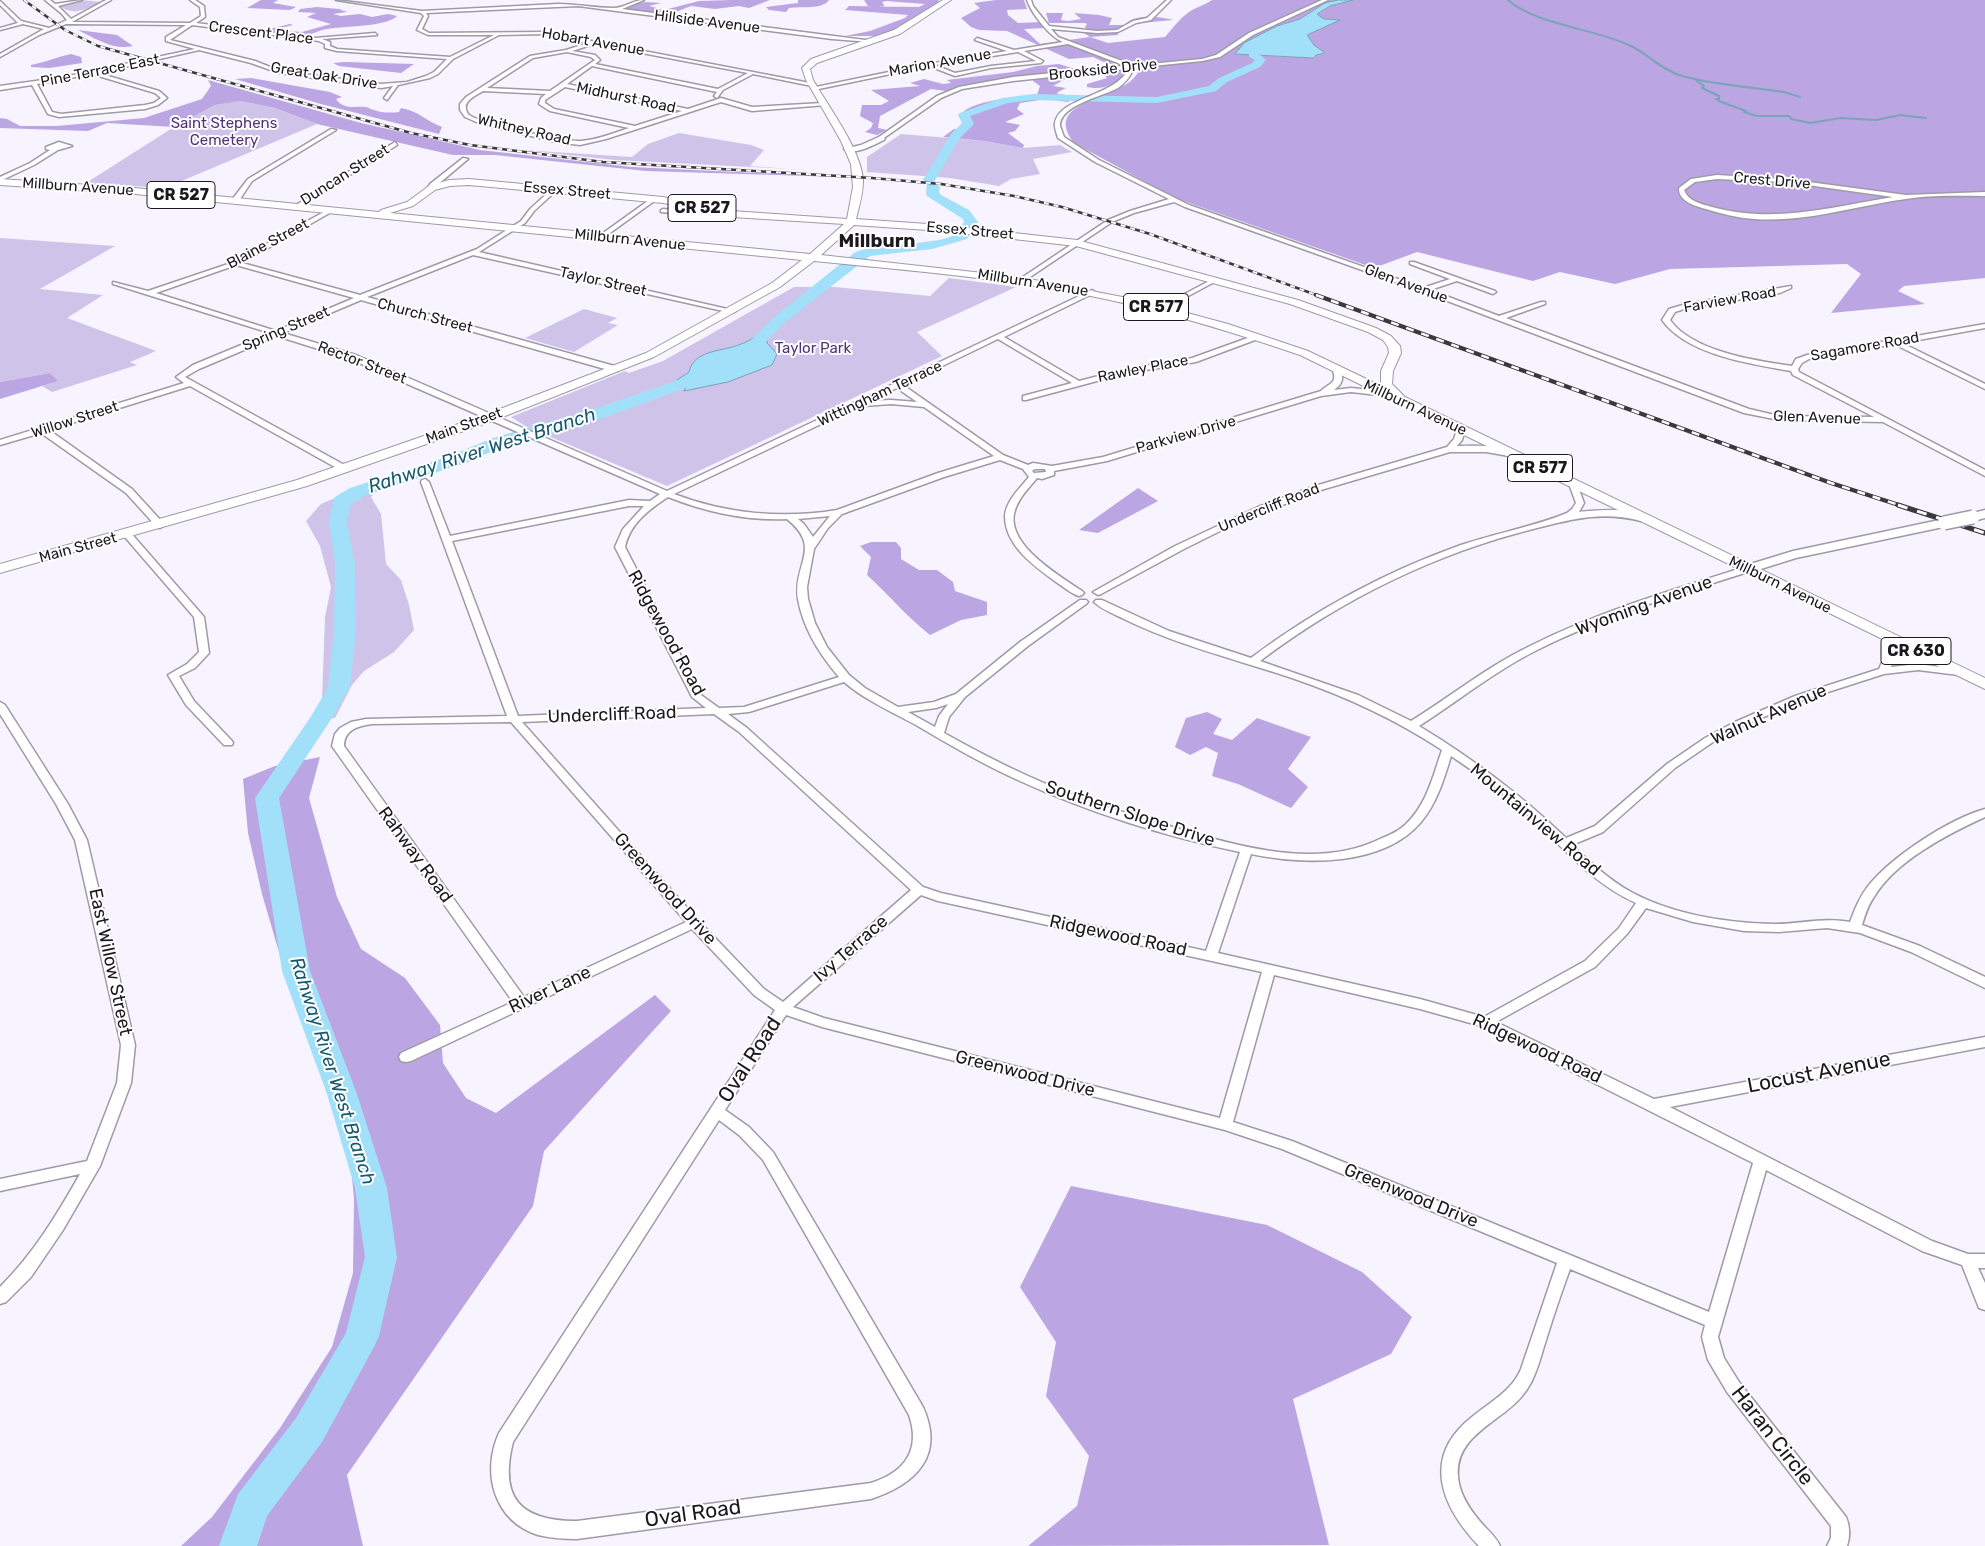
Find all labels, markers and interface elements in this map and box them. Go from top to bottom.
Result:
street label: Hillside Avenue [653,7,761,37]
street label: Crescent Place [208,18,314,48]
street label: Hobart Avenue [540,24,646,60]
street label: Marion Avenue [888,45,992,81]
street label: Pine Terrace East [39,51,161,91]
street label: Brookside Drive [1048,55,1158,85]
street label: Great Oak Drive [269,59,379,93]
street label: Midhurst Road [575,79,677,117]
street label: Whitney Road [476,111,572,149]
park label: Saint Stephens Cemetery [171,115,277,150]
street label: Duncan Street [297,141,393,209]
street label: Crest Drive [1733,169,1811,193]
street label: Millburn Avenue [22,174,134,200]
street label: Essex Street [523,178,611,204]
road number: CR 527 [147,182,215,208]
road number: CR 527 [668,194,736,222]
street label: Blaine Street [224,215,312,273]
street label: Essex Street [926,218,1014,244]
street label: Millburn Avenue [573,225,687,255]
district label: Millburn [838,231,916,253]
street label: Glen Avenue [1362,261,1450,307]
street label: Taylor Street [558,263,648,301]
street label: Millburn Avenue [976,265,1090,301]
street label: Farview Road [1682,283,1778,317]
road number: CR 577 [1124,294,1188,320]
street label: Church Street [375,295,475,337]
street label: Spring Street [240,303,332,355]
street label: Sagamore Road [1809,329,1921,365]
street label: Rector Street [315,338,409,388]
park label: Taylor Park [775,340,851,358]
street label: Rawley Place [1096,351,1190,387]
street label: Wittingham Terrace [815,357,945,431]
street label: Millburn Avenue [1361,376,1469,440]
street label: Willow Street [29,397,121,443]
water label: Rahway River West Branch [365,403,599,499]
street label: Main Street [423,404,505,448]
street label: Glen Avenue [1773,407,1861,429]
street label: Parkview Drive [1134,412,1238,458]
road number: CR 577 [1508,454,1572,482]
street label: Undercliff Road [1216,479,1322,537]
street label: Main Street [37,529,119,567]
street label: Millburn Avenue [1726,552,1834,618]
street label: Ridgewood Road [623,567,709,699]
street label: Wyoming Avenue [1573,571,1715,641]
road number: CR 630 [1881,637,1951,664]
street label: Walnut Avenue [1708,680,1830,750]
street label: Undercliff Road [547,702,677,728]
street label: Mountainview Road [1465,759,1605,881]
street label: Southern Slope Drive [1042,776,1218,852]
street label: Rahway Road [373,803,457,907]
street label: Greenwood Drive [609,829,721,949]
street label: East Willow Street [84,886,136,1038]
street label: Ivy Terrace [809,911,893,987]
street label: Ridgewood Road [1047,911,1189,961]
water label: Rahway River West Branch [284,954,380,1188]
street label: River Lane [505,962,595,1018]
street label: Ridgewood Road [1469,1010,1605,1088]
street label: Oval Road [713,1012,787,1108]
street label: Greenwood Drive [953,1046,1097,1102]
street label: Locust Avenue [1745,1047,1893,1099]
street label: Greenwood Drive [1341,1159,1481,1233]
street label: Haran Circle [1725,1381,1819,1491]
street label: Oval Road [643,1495,743,1533]

